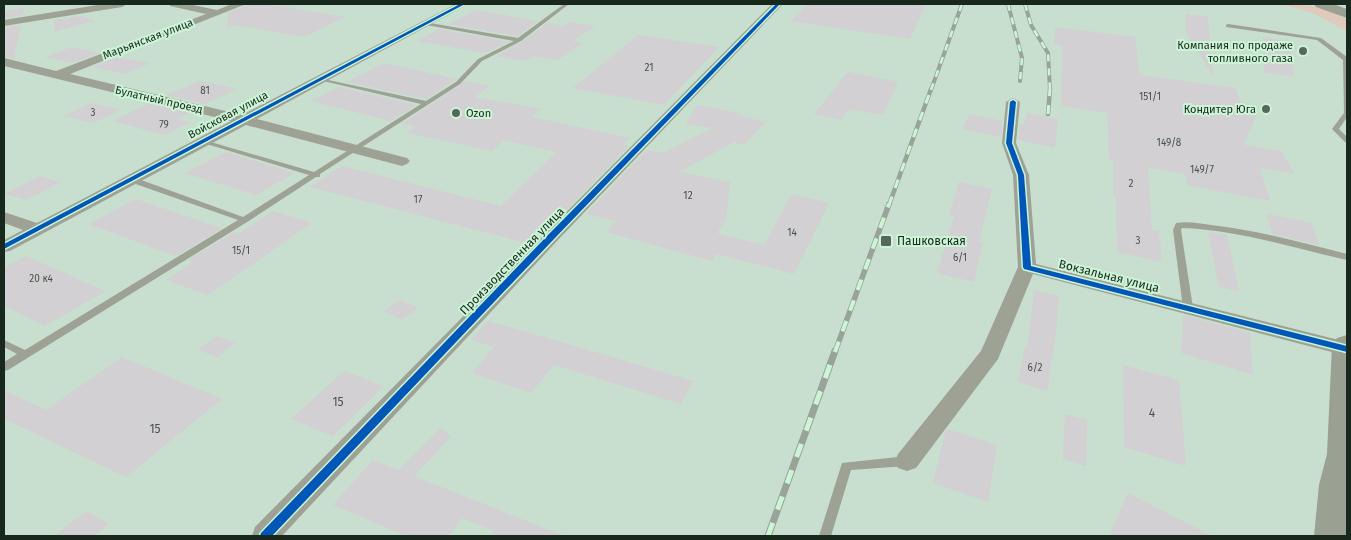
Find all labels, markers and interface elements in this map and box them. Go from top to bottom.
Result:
street label: Марьянская улица [101,16,195,62]
place label: Компания по продаже топливного газа [1177,39,1293,65]
marker: Компания по продаже топливного газа [1297,45,1309,57]
house number: 21 [644,62,654,74]
street label: Булатный проезд [114,84,204,116]
house number: 81 [200,85,210,97]
street label: Войсковая улица [186,88,270,142]
house number: 151/1 [1139,91,1161,103]
place label: Кондитер Юга [1184,103,1256,116]
marker: Кондитер Юга [1260,103,1272,115]
house number: 3 [91,107,96,119]
marker: Ozon [450,107,462,119]
place label: Ozon [466,107,491,120]
house number: 79 [159,119,169,131]
house number: 149/8 [1157,137,1182,149]
house number: 149/7 [1190,164,1215,176]
house number: 2 [1129,178,1134,190]
house number: 12 [683,190,693,202]
house number: 17 [414,194,423,206]
street label: Производственная улица [457,204,567,318]
house number: 14 [787,227,798,239]
marker: Пашковская [879,234,893,248]
place label: Пашковская [897,234,966,248]
house number: 3 [1136,235,1141,247]
house number: 15/1 [232,245,250,257]
house number: 6/1 [953,252,967,264]
street label: Вокзальная улица [1057,257,1161,295]
house number: 20 к4 [29,273,53,285]
house number: 6/2 [1028,362,1042,374]
house number: 15 [332,395,344,409]
house number: 4 [1149,406,1156,420]
house number: 15 [149,422,161,436]

